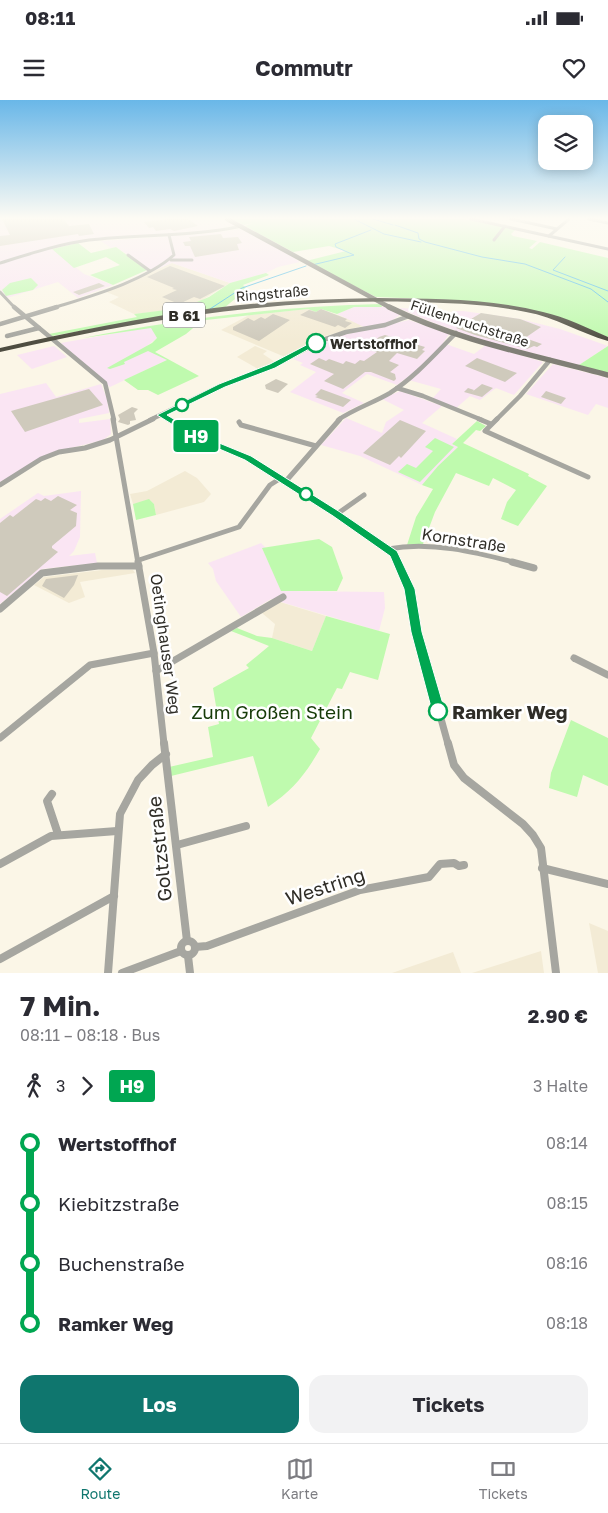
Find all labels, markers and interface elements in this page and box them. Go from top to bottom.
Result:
text: 08:11 [25,6,75,29]
icon: menu [20,54,48,82]
text: Commutr [255,54,353,81]
icon: heart [560,54,588,82]
map controls [538,115,593,170]
button: layers [538,115,593,170]
street label: Ringstraße [235,281,309,305]
street label: Füllenbruchstraße [409,296,531,350]
road number: B 61 [163,302,205,328]
marker: Wertstoffhof [306,333,326,353]
place label: Wertstoffhof [330,335,418,352]
unlabelled marker [175,398,189,412]
line badge: H9 [174,420,218,452]
text: H9 [183,425,209,447]
unlabelled marker [299,487,313,501]
street label: Kornstraße [420,523,508,557]
street label: Oetinghauser Weg [146,572,186,716]
park label: Zum Großen Stein [191,700,353,723]
place label: Ramker Weg [452,700,568,723]
marker: Ramker Weg [428,701,448,721]
street label: Goltzstraße [142,795,176,903]
street label: Westring [282,862,368,910]
text: 7 Min. [20,989,101,1022]
text: 2.90 € [528,1004,588,1027]
text: 08:11 – 08:18 · Bus [20,1025,160,1045]
icon: walk [20,1072,48,1100]
icon: forward [73,1072,101,1100]
text: H9 [119,1075,145,1097]
text: 3 [56,1076,65,1096]
text: 3 Halte [533,1076,588,1096]
text: Wertstoffhof [58,1132,176,1155]
text: 08:14 [546,1133,588,1153]
text: Kiebitzstraße [58,1192,179,1215]
text: 08:15 [546,1193,588,1213]
text: Buchenstraße [58,1252,185,1275]
text: 08:16 [546,1253,588,1273]
text: Ramker Weg [58,1312,174,1335]
text: 08:18 [546,1313,588,1333]
button: Los [20,1375,299,1433]
button: Tickets [309,1375,588,1433]
tab: Route [80,1455,120,1502]
tab: Karte [281,1455,318,1502]
tab: Tickets [479,1455,528,1502]

